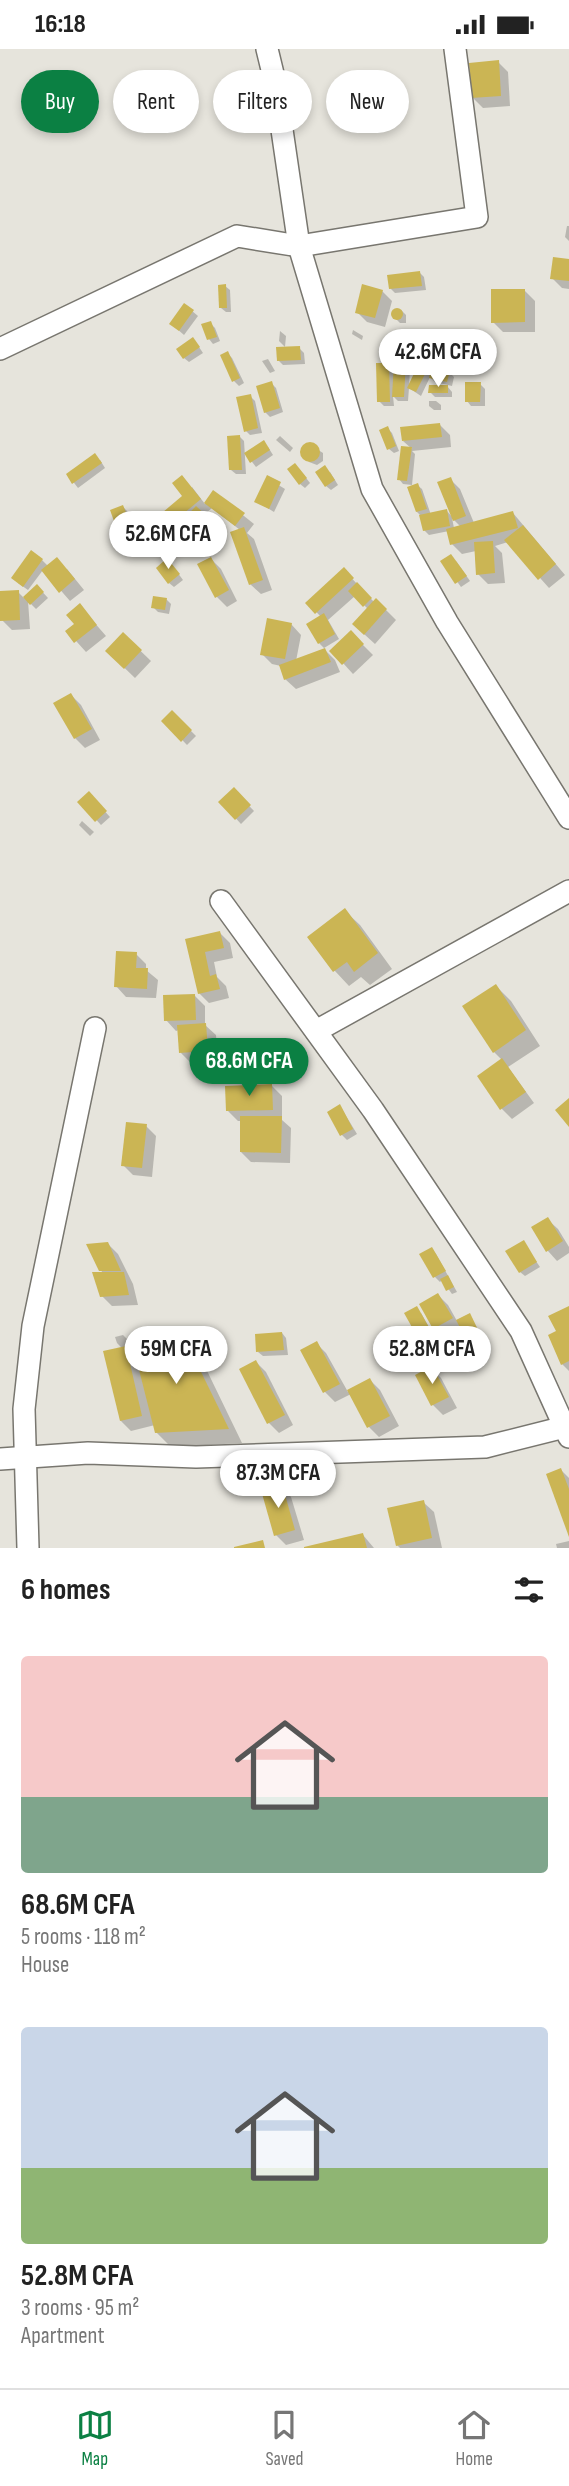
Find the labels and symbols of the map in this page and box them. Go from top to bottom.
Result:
pin: 42.6M CFA [358,329,518,389]
pin: 52.6M CFA [88,511,248,571]
pin: 68.6M CFA [169,1039,329,1098]
pin: 59M CFA [111,1327,241,1386]
pin: 52.8M CFA [352,1327,512,1386]
pin: 87.3M CFA [198,1451,358,1510]

